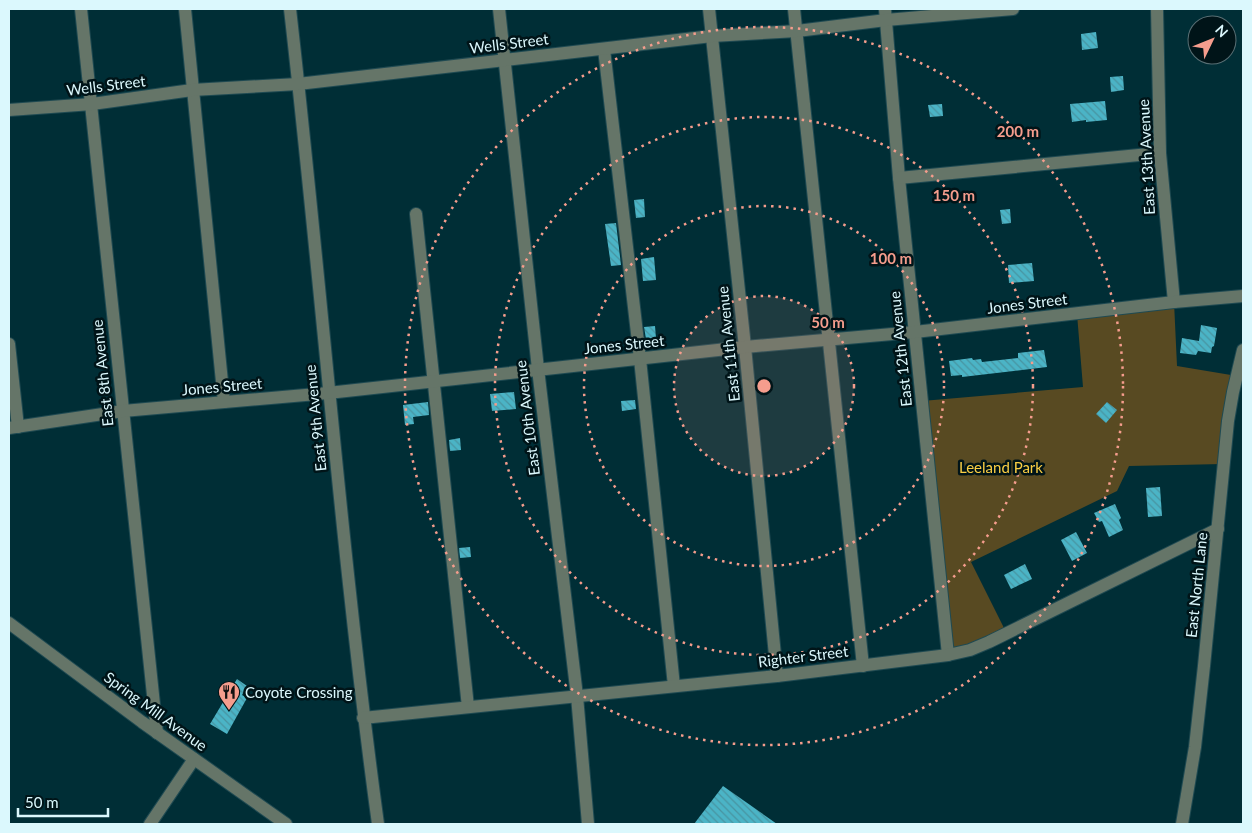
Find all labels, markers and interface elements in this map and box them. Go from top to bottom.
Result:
north arrow [1187,15,1237,65]
text: N [1212,21,1232,41]
street label: Wells Street [468,29,550,57]
street label: Wells Street [65,71,147,99]
street label: East 13th Avenue [1134,99,1158,215]
text: 200 m [997,122,1039,140]
text: 150 m [933,186,975,204]
text: 100 m [870,249,912,267]
street label: East 11th Avenue [713,285,743,403]
street label: Jones Street [986,289,1069,317]
street label: East 12th Avenue [885,290,915,408]
text: 50 m [811,313,845,331]
street label: East 8th Avenue [87,319,117,427]
street label: Jones Street [583,331,666,357]
street label: East 10th Avenue [511,359,543,477]
street label: East 9th Avenue [300,364,330,472]
street label: Jones Street [181,373,264,398]
centre of rings [755,377,773,395]
park label: Leeland Park [959,458,1043,476]
street label: East North Lane [1182,531,1210,639]
street label: Righter Street [757,641,850,670]
street label: Spring Mill Avenue [101,668,211,754]
restaurant icon: Coyote Crossing [217,680,241,711]
place label: Coyote Crossing [245,683,353,701]
scale bar [18,786,108,818]
text: 50 m [25,793,59,811]

